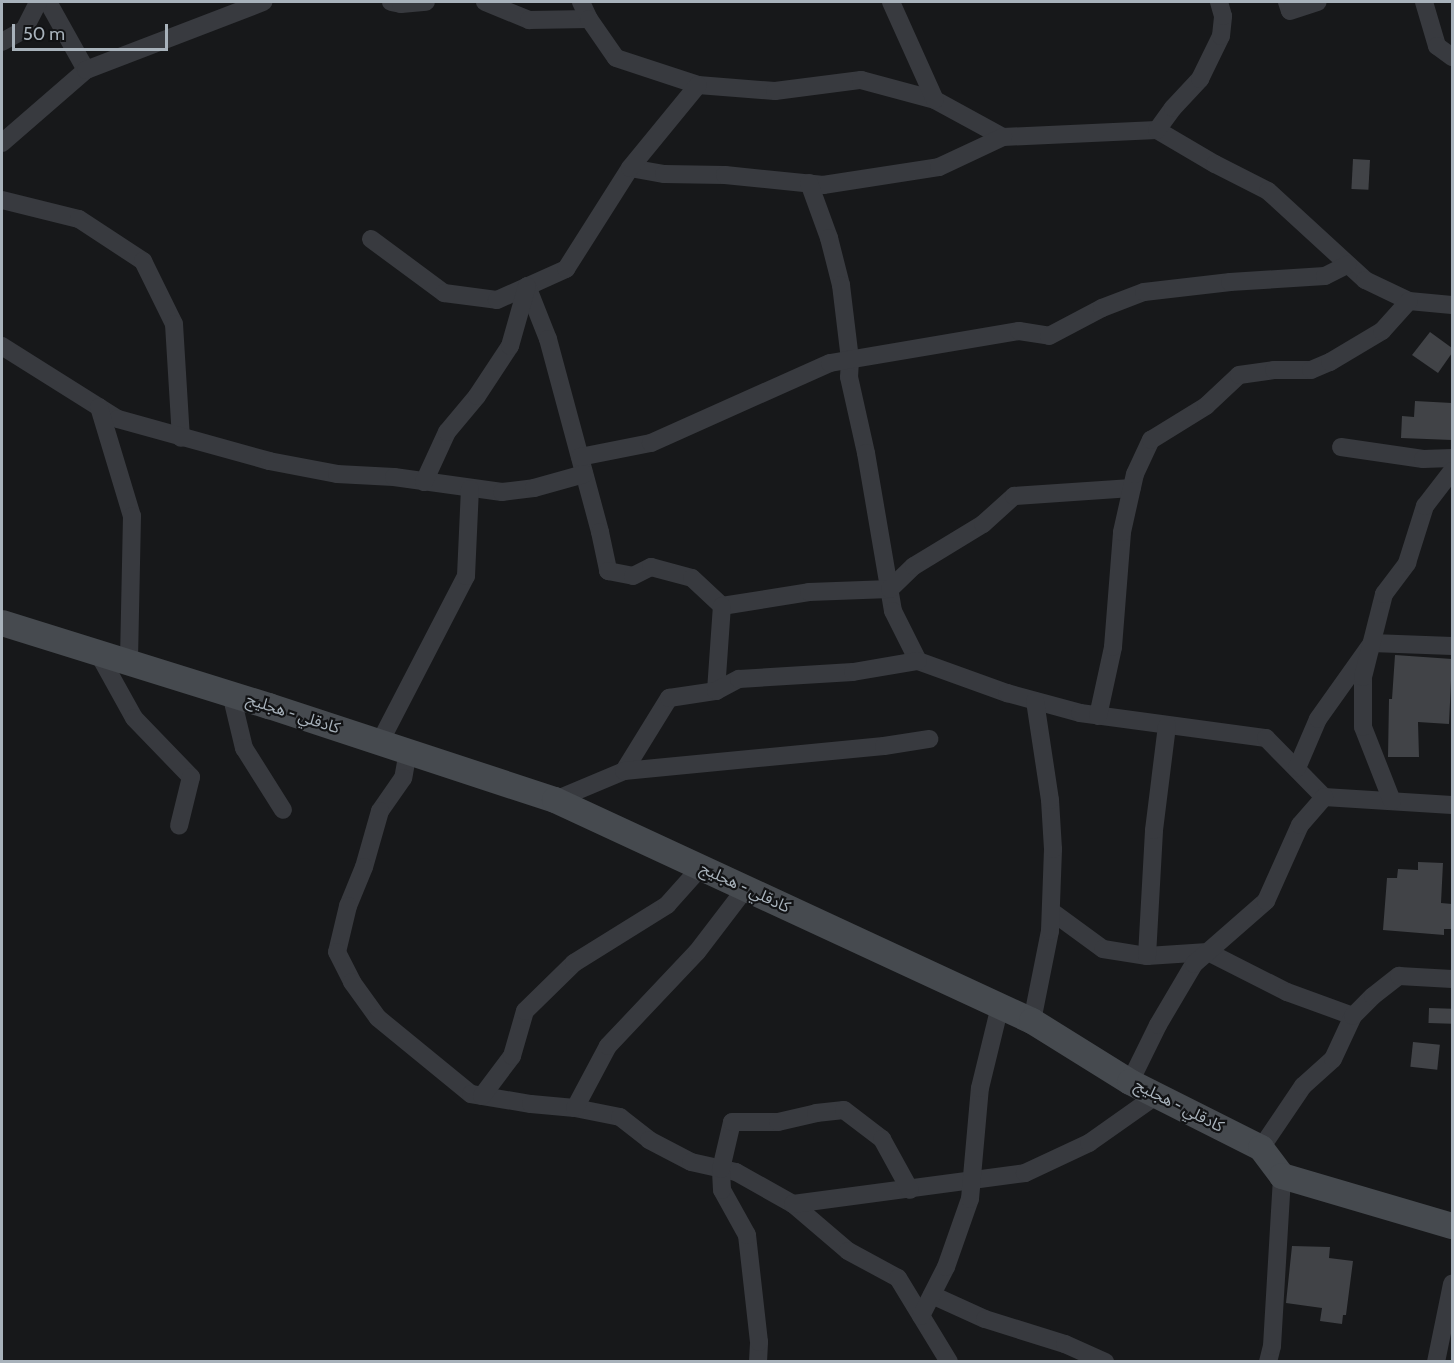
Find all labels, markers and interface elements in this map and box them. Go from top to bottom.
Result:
scale bar [15,12,171,50]
text: 50 m [23,23,65,45]
street label: كادقلي - هجليج [244,690,342,738]
street label: كادقلي - هجليج [697,859,793,917]
street label: كادقلي - هجليج [1131,1075,1227,1137]

